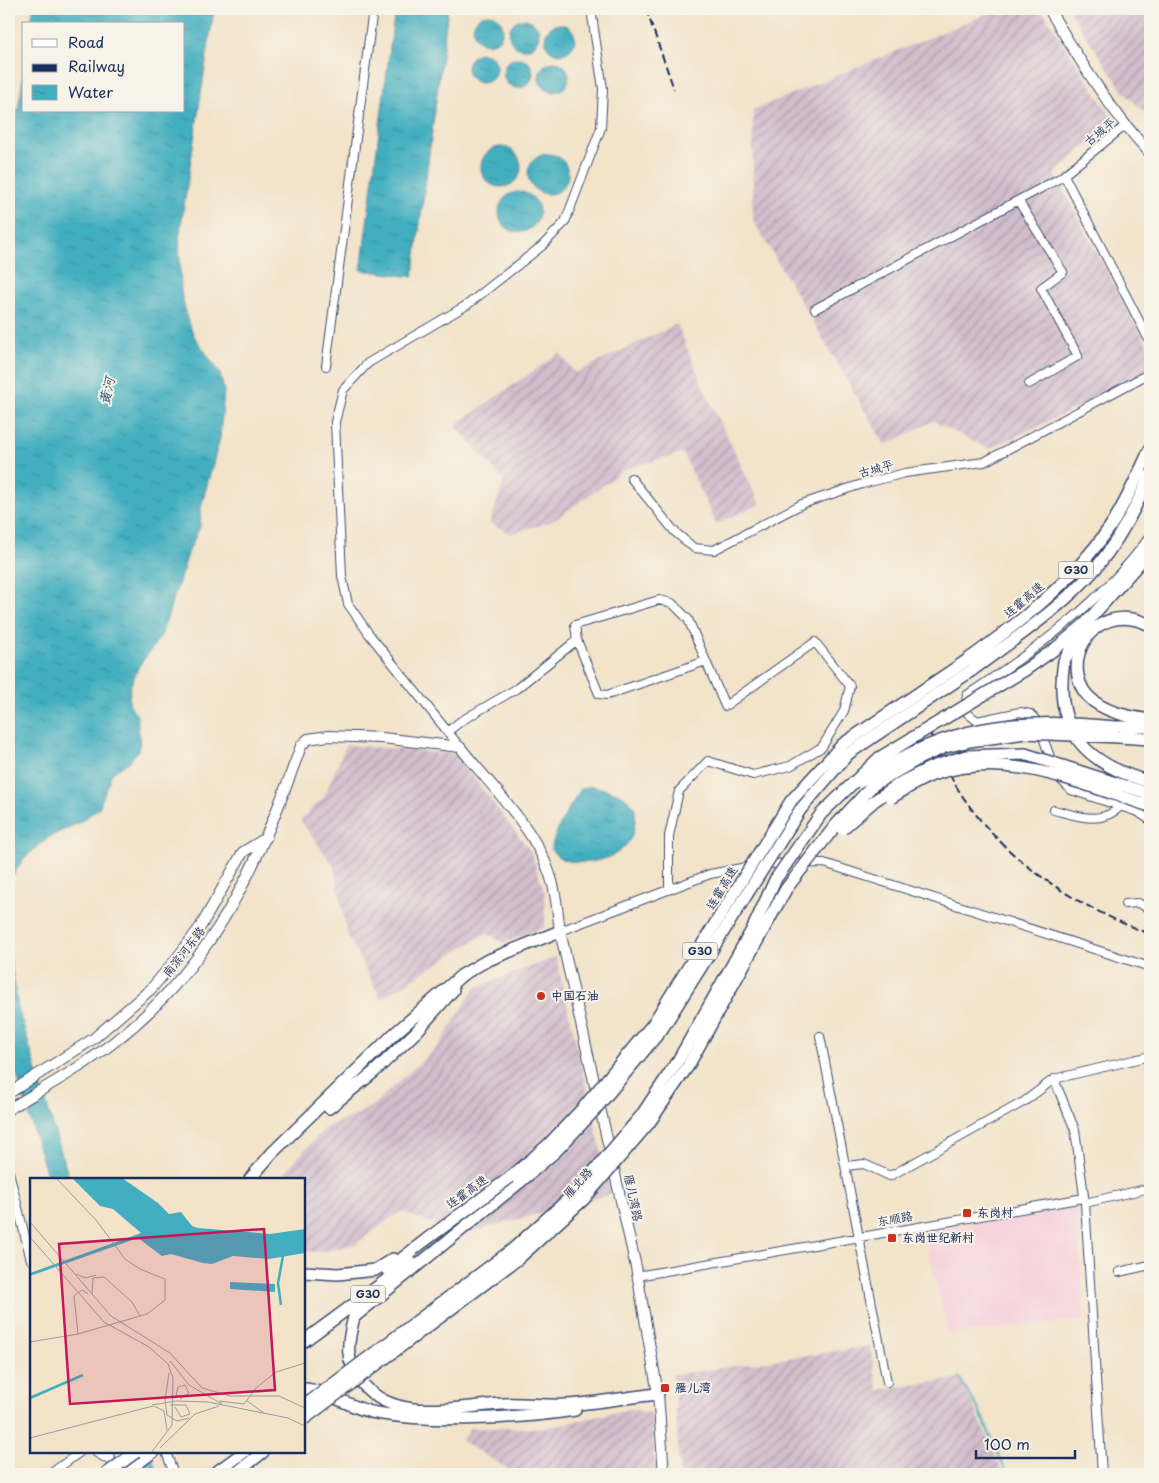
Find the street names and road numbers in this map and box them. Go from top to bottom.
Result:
street label: 古城平 [1080,113,1119,150]
street label: 古城平 [856,455,895,481]
road number: G30 [1058,562,1094,578]
street label: 连霍高速 [999,577,1048,622]
street label: 连霍高速 [701,862,741,913]
street label: 南滨河东路 [158,922,209,981]
road number: G30 [682,942,718,959]
street label: 雁北路 [558,1163,596,1202]
street label: 连霍高速 [442,1170,491,1213]
street label: 雁儿湾路 [620,1172,648,1223]
street label: 东顺路 [876,1206,914,1230]
road number: G30 [350,1286,386,1302]

